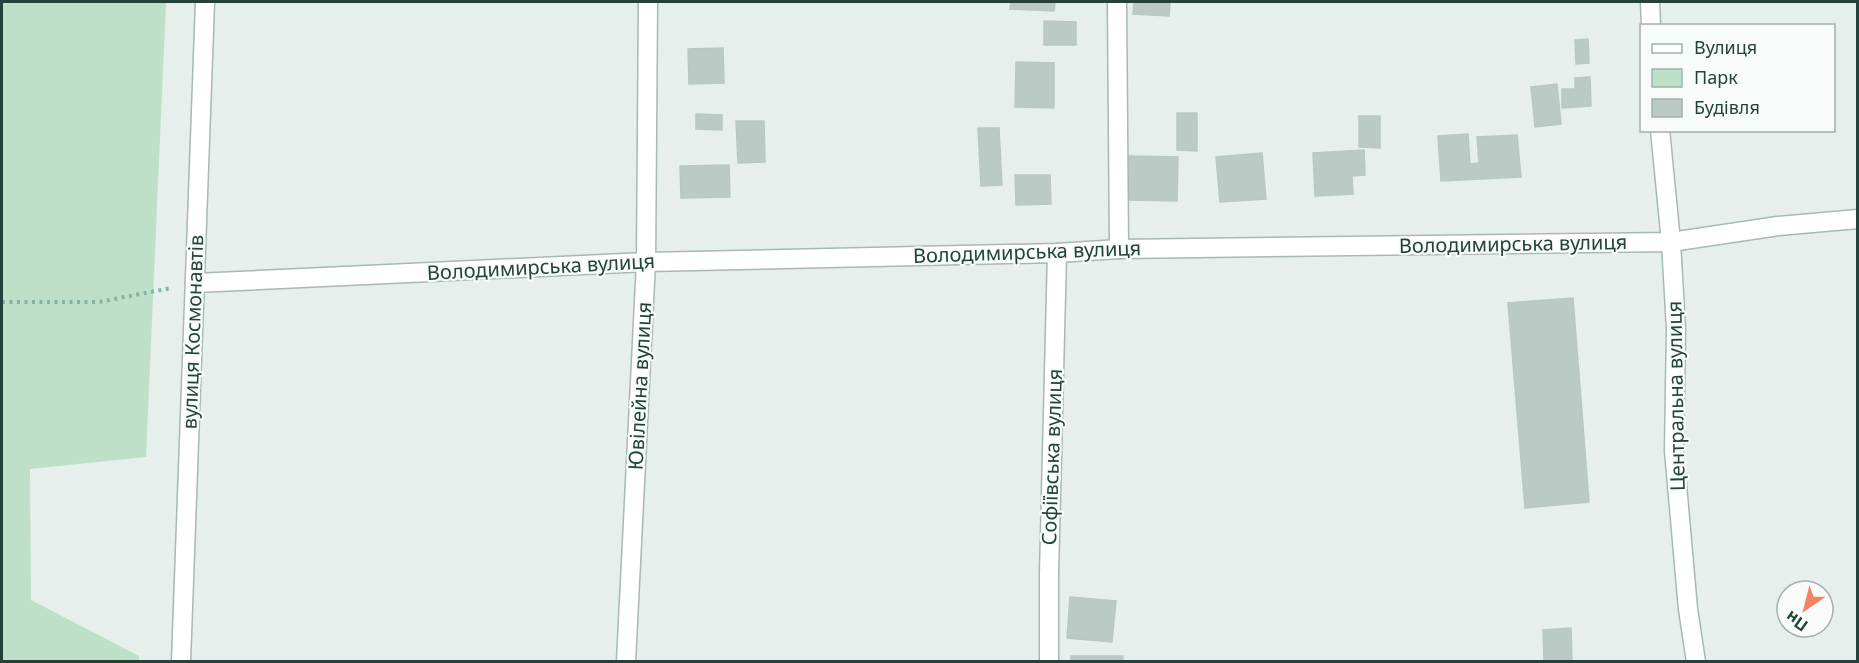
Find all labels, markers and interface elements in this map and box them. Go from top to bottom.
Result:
legend [1640,24,1835,132]
text: Вулиця [1694,35,1757,59]
text: Парк [1694,65,1738,89]
text: Будівля [1694,95,1760,119]
street label: Володимирська вулиця [1399,228,1627,259]
street label: вулиця Космонавтів [176,234,209,430]
street label: Володимирська вулиця [912,234,1142,269]
street label: Володимирська вулиця [426,247,656,286]
street label: Ювілейна вулиця [622,301,657,471]
street label: Центральна вулиця [1660,301,1691,491]
street label: Софіївська вулиця [1035,368,1068,546]
north arrow [1775,579,1835,639]
text: Пн [1781,606,1812,637]

